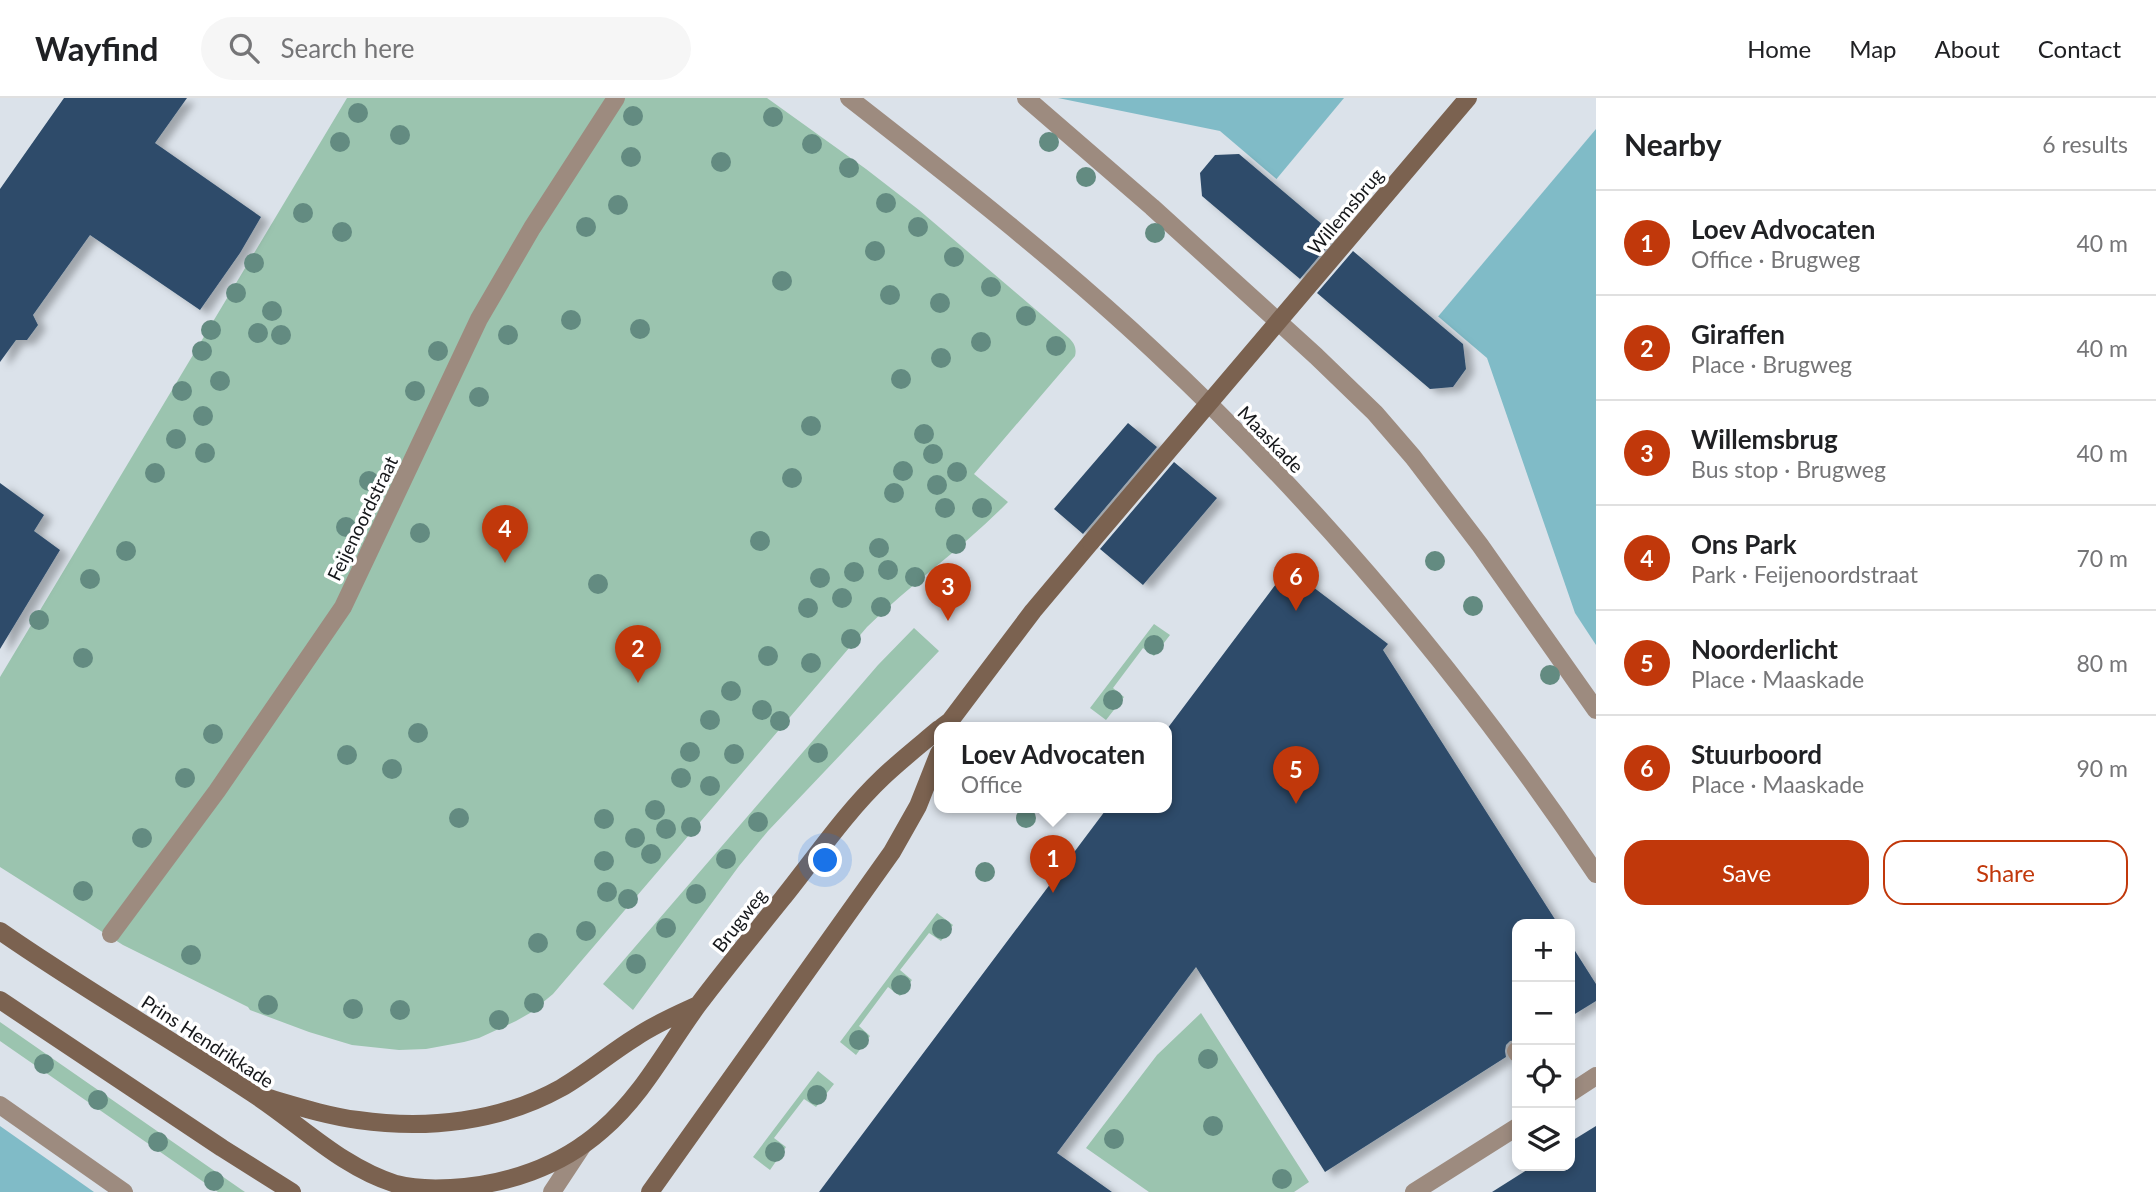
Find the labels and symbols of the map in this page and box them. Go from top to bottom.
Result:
street label: Willemsbrug [1302,163,1388,259]
street label: Maaskade [1233,401,1309,477]
street label: Feijenoordstraat [322,452,402,584]
pin: 4 [482,505,528,563]
pin: 6 [1273,553,1319,611]
pin: 3 [925,563,971,621]
pin: 2 [615,625,661,683]
pin: 5 [1273,746,1319,804]
pin: 1 [1030,835,1076,893]
your location [808,843,842,877]
street label: Brugweg [707,884,771,956]
street label: Prins Hendrikkade [138,990,278,1092]

